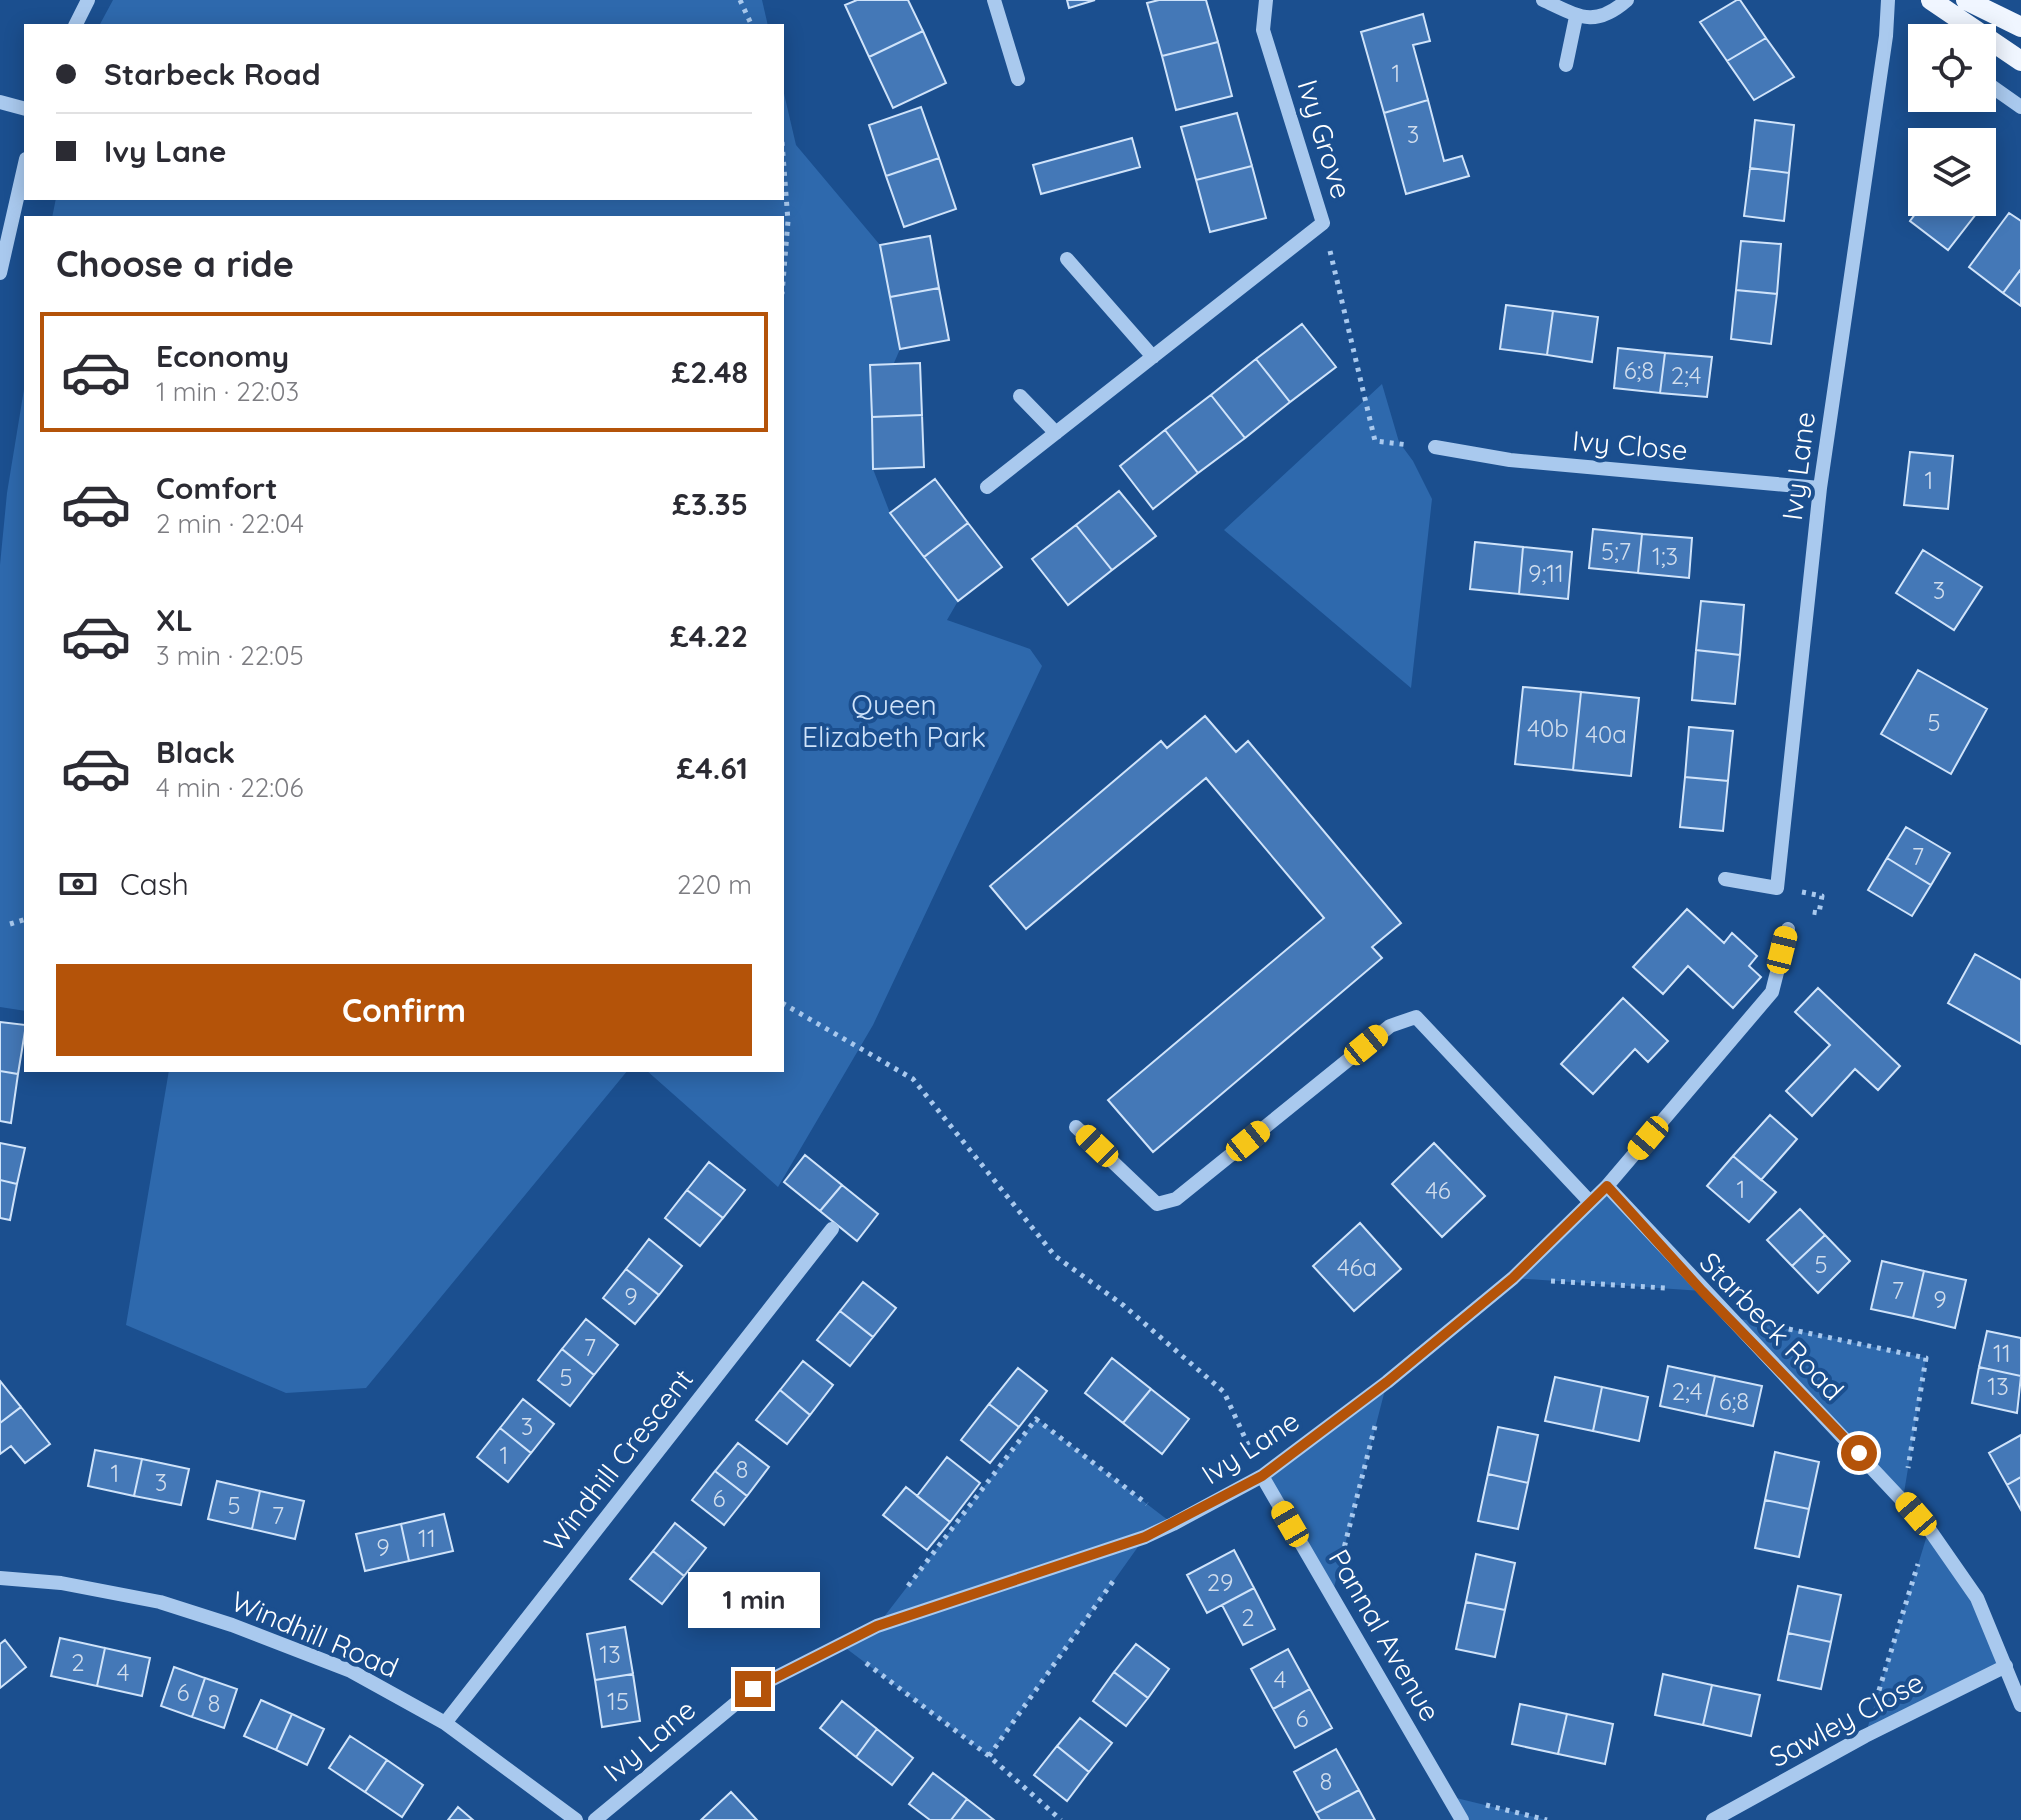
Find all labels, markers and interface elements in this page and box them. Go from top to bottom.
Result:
map controls [1908,24,1996,216]
button: locate [1908,24,1996,112]
text: Starbeck Road [104,55,321,93]
house number: 1 [1392,58,1400,88]
street label: Ivy Grove [1290,75,1360,203]
house number: 3 [1407,119,1419,149]
button: layers [1908,128,1996,216]
text: Ivy Lane [104,132,226,170]
text: Choose a ride [56,241,294,286]
icon: car [60,336,132,408]
text: Economy [156,337,289,375]
text: £2.48 [672,353,748,391]
house number: 6;8 [1624,355,1654,385]
house number: 2;4 [1671,360,1701,390]
text: 1 min · 22:03 [156,375,299,408]
street label: Ivy Lane [1774,410,1822,522]
street label: Ivy Close [1571,423,1689,467]
house number: 1 [1925,465,1933,495]
icon: car [60,468,132,540]
text: Comfort [156,469,277,507]
text: £3.35 [672,485,748,523]
text: 2 min · 22:04 [156,507,304,540]
house number: 5;7 [1601,536,1631,566]
house number: 1;3 [1652,541,1678,571]
house number: 9;11 [1528,558,1564,588]
house number: 3 [1933,575,1945,605]
icon: car [60,600,132,672]
text: XL [156,601,193,639]
text: £4.22 [670,617,748,655]
text: 3 min · 22:05 [156,639,304,672]
park label: Queen Elizabeth Park [802,687,986,754]
house number: 5 [1927,707,1941,737]
house number: 40b [1527,713,1569,743]
house number: 40a [1585,719,1627,749]
icon: car [60,732,132,804]
text: Black [156,733,235,771]
text: £4.61 [677,749,748,787]
text: 4 min · 22:06 [156,771,304,804]
house number: 7 [1912,841,1924,871]
icon: cash [56,862,100,906]
text: Cash [120,865,189,903]
text: 220 m [677,868,752,901]
car [1765,924,1799,976]
button: Confirm [56,964,752,1056]
car [1340,1021,1392,1069]
car [1623,1112,1673,1164]
car [1222,1117,1274,1165]
car [1071,1121,1123,1171]
house number: 1 [1737,1174,1745,1204]
house number: 46 [1425,1175,1451,1205]
street label: Starbeck Road [1693,1245,1851,1407]
house number: 5 [1814,1249,1828,1279]
house number: 46a [1337,1252,1377,1282]
house number: 7 [1892,1275,1904,1305]
house number: 9 [624,1281,638,1311]
house number: 9 [1933,1284,1947,1314]
house number: 7 [584,1332,596,1362]
house number: 11 [1993,1338,2011,1368]
street label: Windhill Crescent [536,1362,700,1558]
house number: 5 [559,1362,573,1392]
house number: 13 [1987,1371,2009,1401]
house number: 2;4 [1672,1376,1702,1406]
house number: 6;8 [1719,1386,1749,1416]
street label: Ivy Lane [1195,1403,1305,1491]
house number: 3 [521,1411,533,1441]
route start [1841,1435,1877,1471]
house number: 1 [500,1440,508,1470]
house number: 8 [736,1454,748,1484]
house number: 1 [111,1458,119,1488]
house number: 3 [155,1467,167,1497]
house number: 6 [713,1483,726,1513]
car [1891,1488,1941,1540]
house number: 5 [227,1490,241,1520]
car [1268,1497,1312,1551]
house number: 7 [272,1500,284,1530]
house number: 11 [418,1523,436,1553]
house number: 9 [376,1532,390,1562]
street label: Pannal Avenue [1322,1543,1448,1727]
house number: 29 [1207,1567,1233,1597]
callout: 1 min [687,1573,819,1629]
street label: Windhill Road [226,1583,404,1685]
text: 1 min [723,1583,786,1616]
house number: 2 [1241,1602,1255,1632]
house number: 13 [599,1639,621,1669]
house number: 2 [71,1647,85,1677]
house number: 4 [117,1657,129,1687]
house number: 4 [1274,1664,1286,1694]
street label: Sawley Close [1763,1664,1929,1774]
route end [735,1671,771,1707]
house number: 6 [177,1677,190,1707]
house number: 15 [607,1686,629,1716]
house number: 8 [208,1688,220,1718]
street label: Ivy Lane [596,1691,702,1789]
house number: 6 [1296,1703,1309,1733]
house number: 8 [1320,1766,1332,1796]

